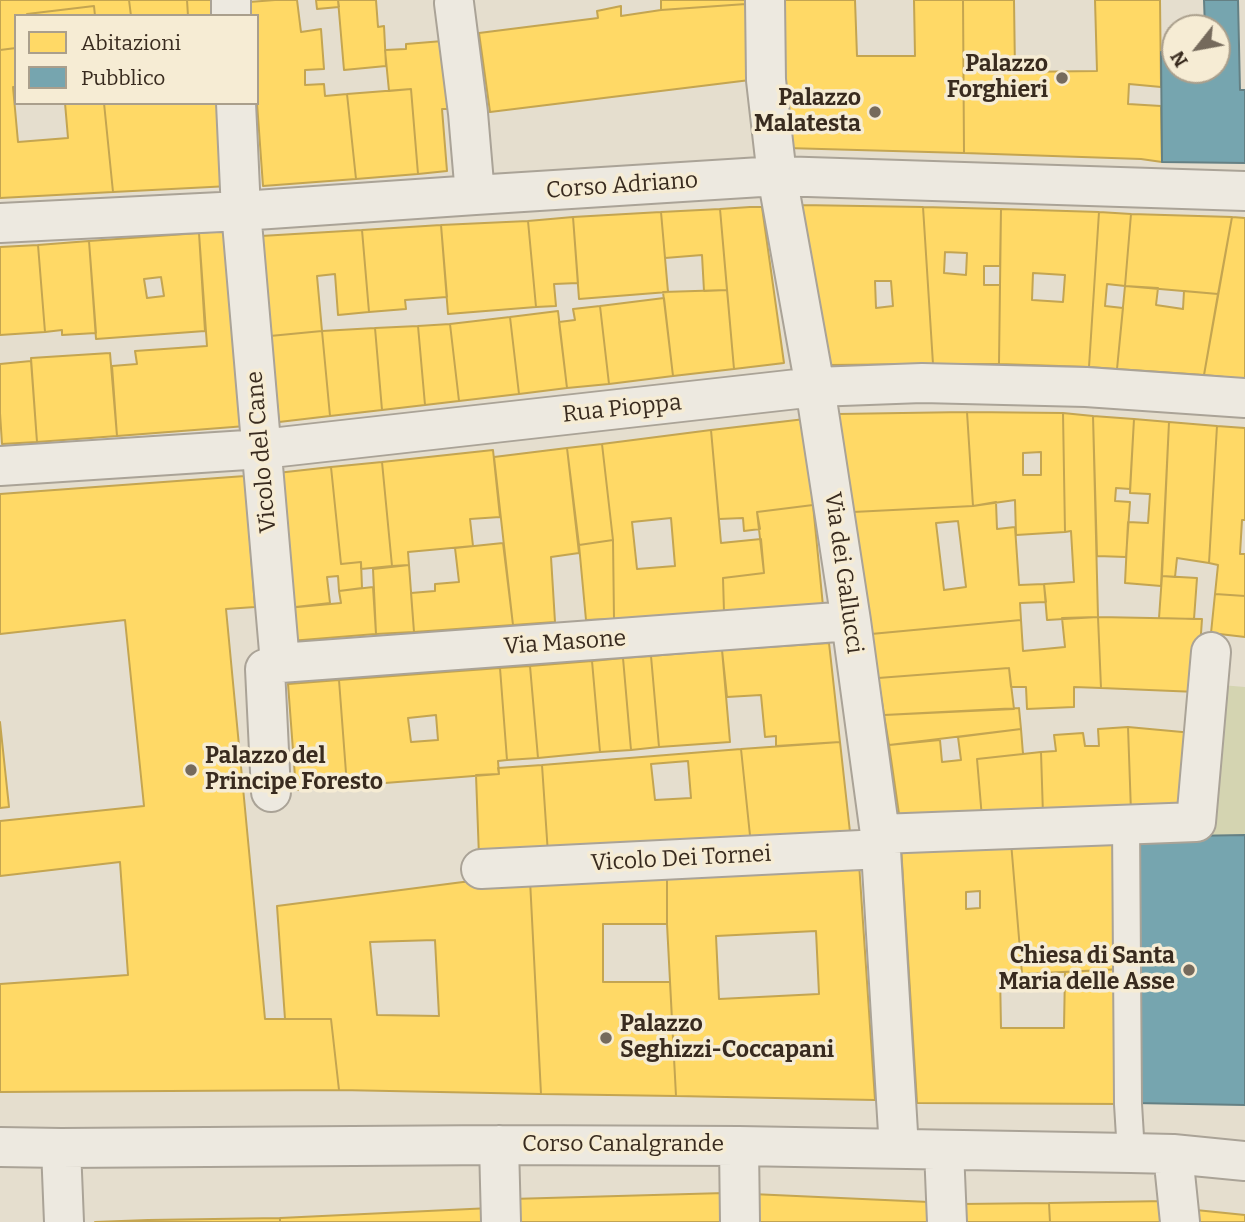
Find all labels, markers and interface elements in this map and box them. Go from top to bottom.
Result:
legend [14,14,259,105]
north arrow [1161,14,1231,84]
text: Abitazioni [81,30,181,56]
text: N [1166,47,1193,71]
place label: Palazzo Forghieri [947,51,1048,105]
text: Pubblico [81,65,165,91]
marker: Palazzo Forghieri [1054,70,1070,86]
place label: Palazzo Malatesta [754,85,861,139]
marker: Palazzo Malatesta [867,104,883,120]
street label: Corso Adriano [545,167,699,205]
street label: Vicolo del Cane [241,370,283,534]
street label: Rua Pioppa [561,389,683,429]
street label: Via dei Gallucci [818,490,868,656]
street label: Via Masone [503,625,627,661]
place label: Palazzo del Principe Foresto [205,743,383,797]
marker: Palazzo del Principe Foresto [183,762,199,778]
street label: Vicolo Dei Tornei [590,840,772,878]
place label: Chiesa di Santa Maria delle Asse [998,943,1175,997]
marker: Chiesa di Santa Maria delle Asse [1181,962,1197,978]
place label: Palazzo Seghizzi-Coccapani [620,1011,834,1065]
marker: Palazzo Seghizzi-Coccapani [598,1030,614,1046]
street label: Corso Canalgrande [522,1131,724,1159]

